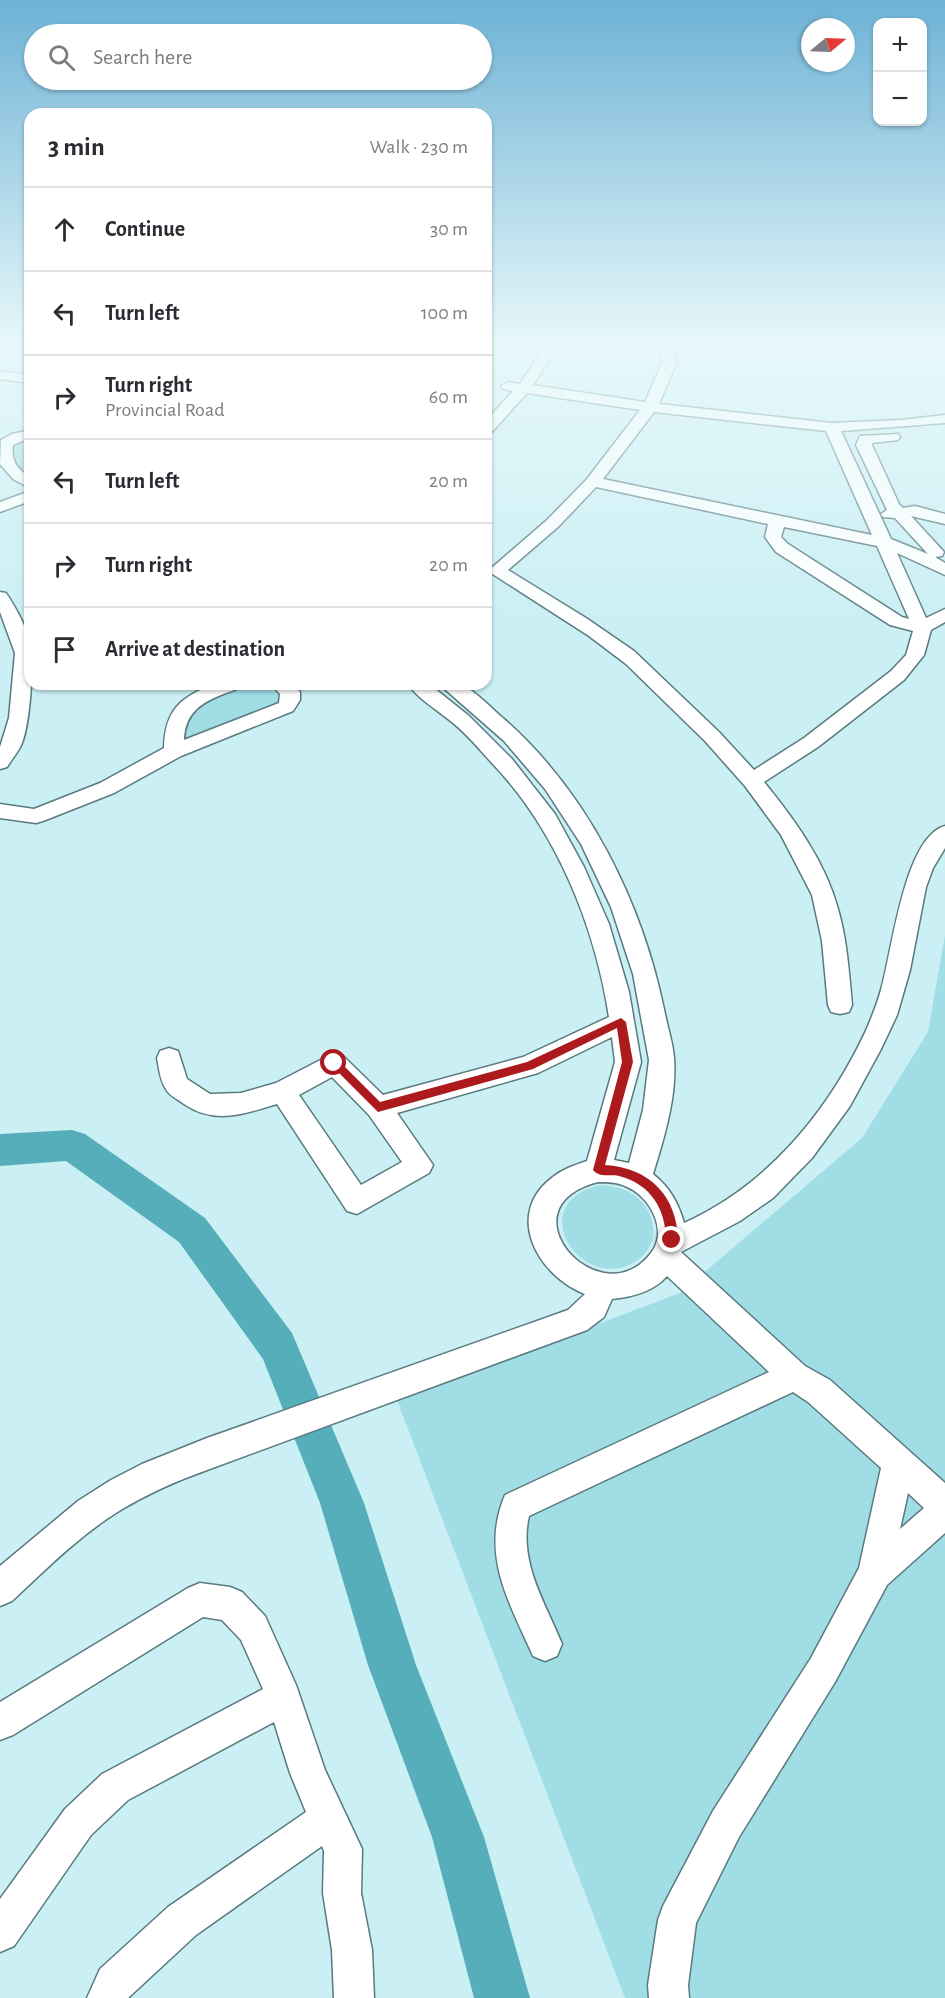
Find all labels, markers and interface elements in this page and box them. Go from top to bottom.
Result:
north arrow [801,18,855,72]
map controls [873,18,927,126]
button: + [873,18,927,72]
search box [24,24,492,90]
icon: search [45,41,78,74]
text: Search here [93,46,192,68]
button: − [873,72,927,126]
text: 3 min [48,134,105,160]
text: Walk · 230 m [370,137,468,157]
icon: ahead [48,213,81,246]
text: Continue [105,218,185,240]
text: 30 m [430,219,468,239]
icon: left [48,297,81,330]
text: Turn left [105,302,179,324]
text: 100 m [421,303,468,323]
text: Turn right [105,374,192,396]
icon: right [48,381,81,414]
text: 60 m [429,387,468,407]
text: Provincial Road [105,400,225,420]
icon: left [48,465,81,498]
text: Turn left [105,470,179,492]
text: 20 m [429,471,468,491]
icon: right [48,549,81,582]
text: Turn right [105,554,192,576]
text: 20 m [429,555,468,575]
icon: arrive [48,633,81,666]
text: Arrive at destination [105,638,285,660]
route start [320,1049,346,1075]
route end [658,1226,684,1252]

